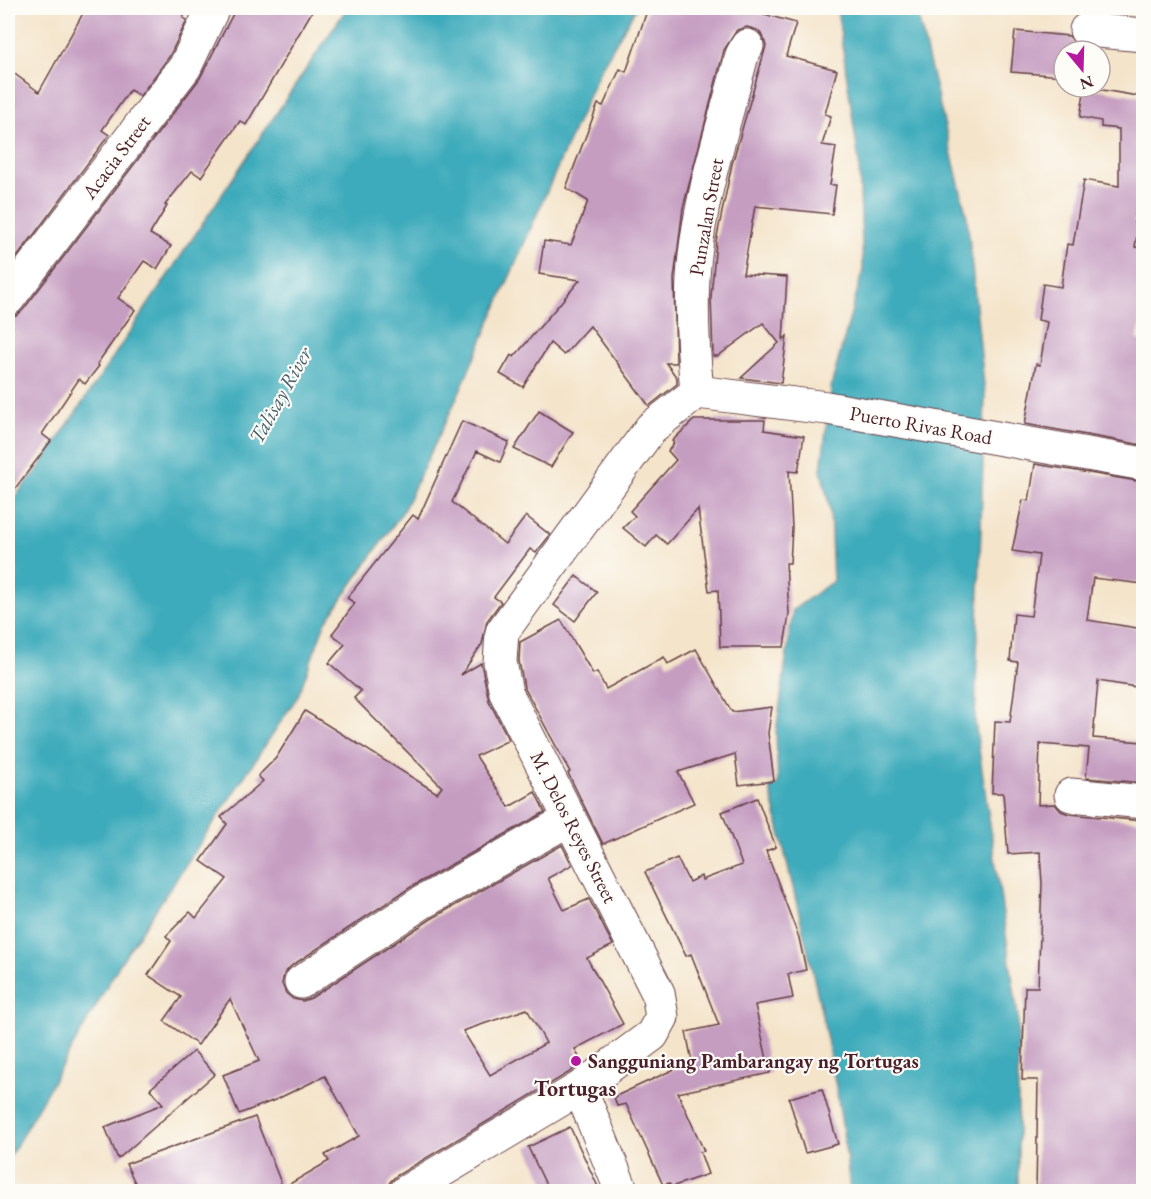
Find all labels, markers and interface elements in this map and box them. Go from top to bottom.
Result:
north arrow [1052,39,1112,99]
text: N [1077,71,1096,95]
street label: Acacia Street [75,109,156,205]
street label: Punzalan Street [683,155,729,278]
water label: Talisay River [242,341,318,448]
street label: Puerto Rivas Road [848,400,995,450]
street label: M. Delos Reyes Street [524,747,624,908]
place label: Sangguniang Pambarangay ng Tortugas [588,1048,919,1074]
marker: Sangguniang Pambarangay ng Tortugas [569,1054,583,1068]
district label: Tortugas [534,1074,616,1103]

